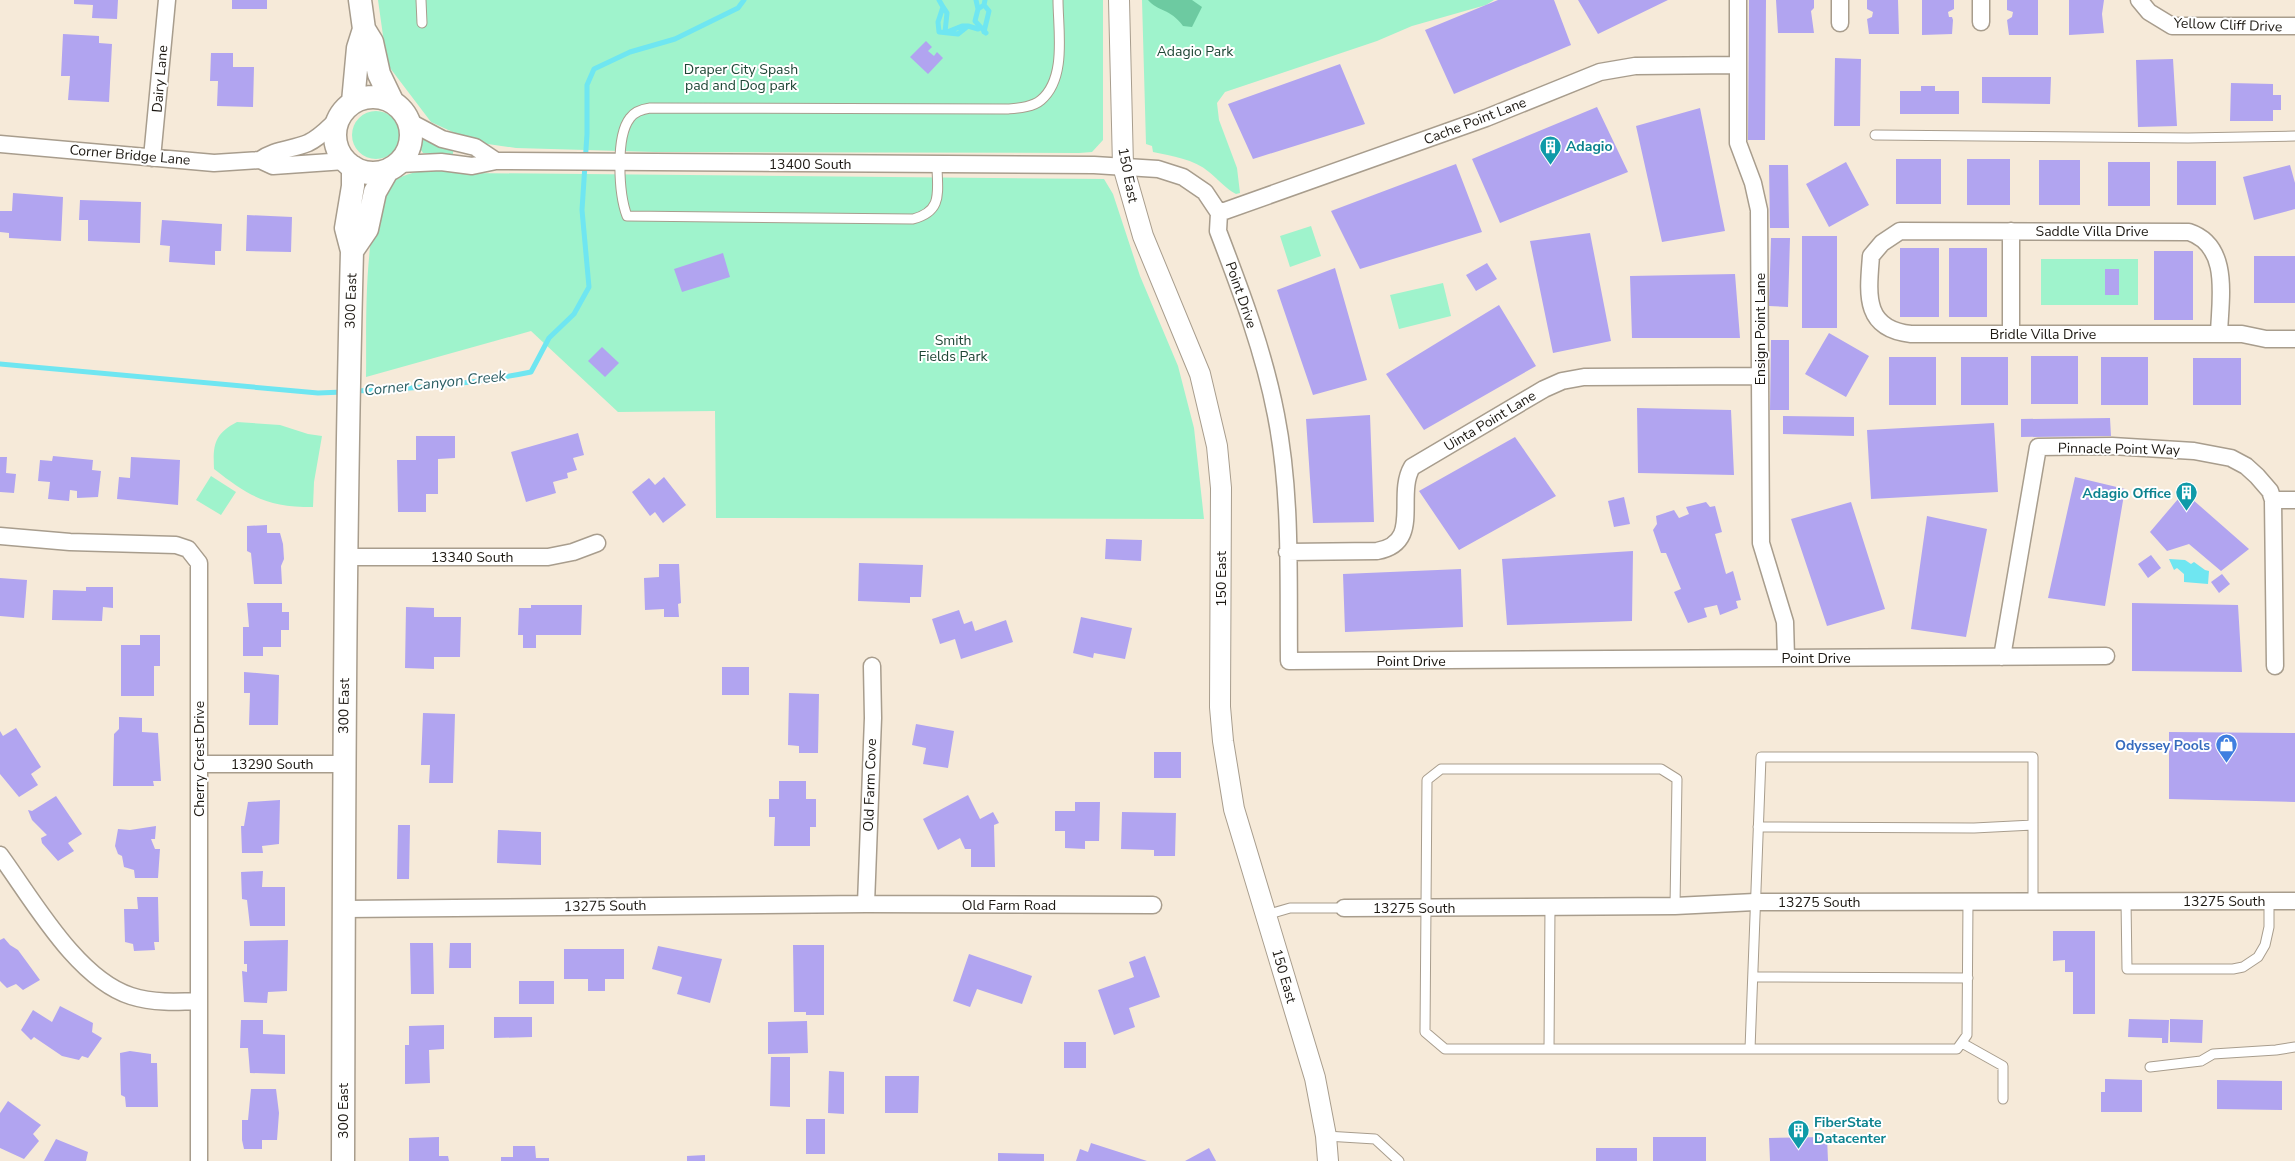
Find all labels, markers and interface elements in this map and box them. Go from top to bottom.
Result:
street label: Yellow Cliff Drive [2172,14,2283,36]
park label: Adagio Park [1157,42,1234,61]
street label: Dairy Lane [148,44,172,114]
park label: Draper City Spash pad and Dog park [684,60,798,95]
street label: Cache Point Lane [1421,93,1529,149]
building icon: Adagio [1538,134,1562,165]
place label: Adagio [1566,137,1613,156]
street label: Corner Bridge Lane [69,140,191,170]
street label: 150 East [1113,146,1143,204]
street label: 13400 South [769,155,851,174]
street label: Saddle Villa Drive [2036,222,2148,241]
street label: Point Drive [1221,259,1261,331]
street label: 300 East [341,273,361,329]
street label: Ensign Point Lane [1751,273,1770,385]
street label: Bridle Villa Drive [1990,325,2096,344]
park label: Smith Fields Park [919,331,988,366]
water label: Corner Canyon Creek [363,366,507,400]
street label: Uinta Point Lane [1441,386,1539,456]
street label: Pinnacle Point Way [2058,438,2181,460]
building icon: Adagio Office [2175,481,2199,512]
place label: Adagio Office [2082,484,2171,503]
street label: 13340 South [431,548,513,567]
street label: 150 East [1212,551,1231,607]
street label: Point Drive [1781,649,1851,668]
street label: Point Drive [1376,652,1446,671]
street label: 300 East [334,678,354,734]
street label: Cherry Crest Drive [190,701,209,817]
shop icon: Odyssey Pools [2214,733,2238,764]
place label: Odyssey Pools [2115,736,2210,755]
street label: Old Farm Cove [859,738,881,832]
street label: 13290 South [231,755,313,774]
street label: 13275 South [2183,892,2265,911]
street label: 13275 South [1778,893,1860,912]
street label: 13275 South [563,896,647,916]
street label: Old Farm Road [962,896,1056,915]
street label: 13275 South [1373,899,1455,918]
street label: 150 East [1267,947,1301,1006]
street label: 300 East [334,1083,353,1139]
place label: FiberState Datacenter [1814,1113,1886,1148]
building icon: FiberState Datacenter [1786,1118,1810,1149]

